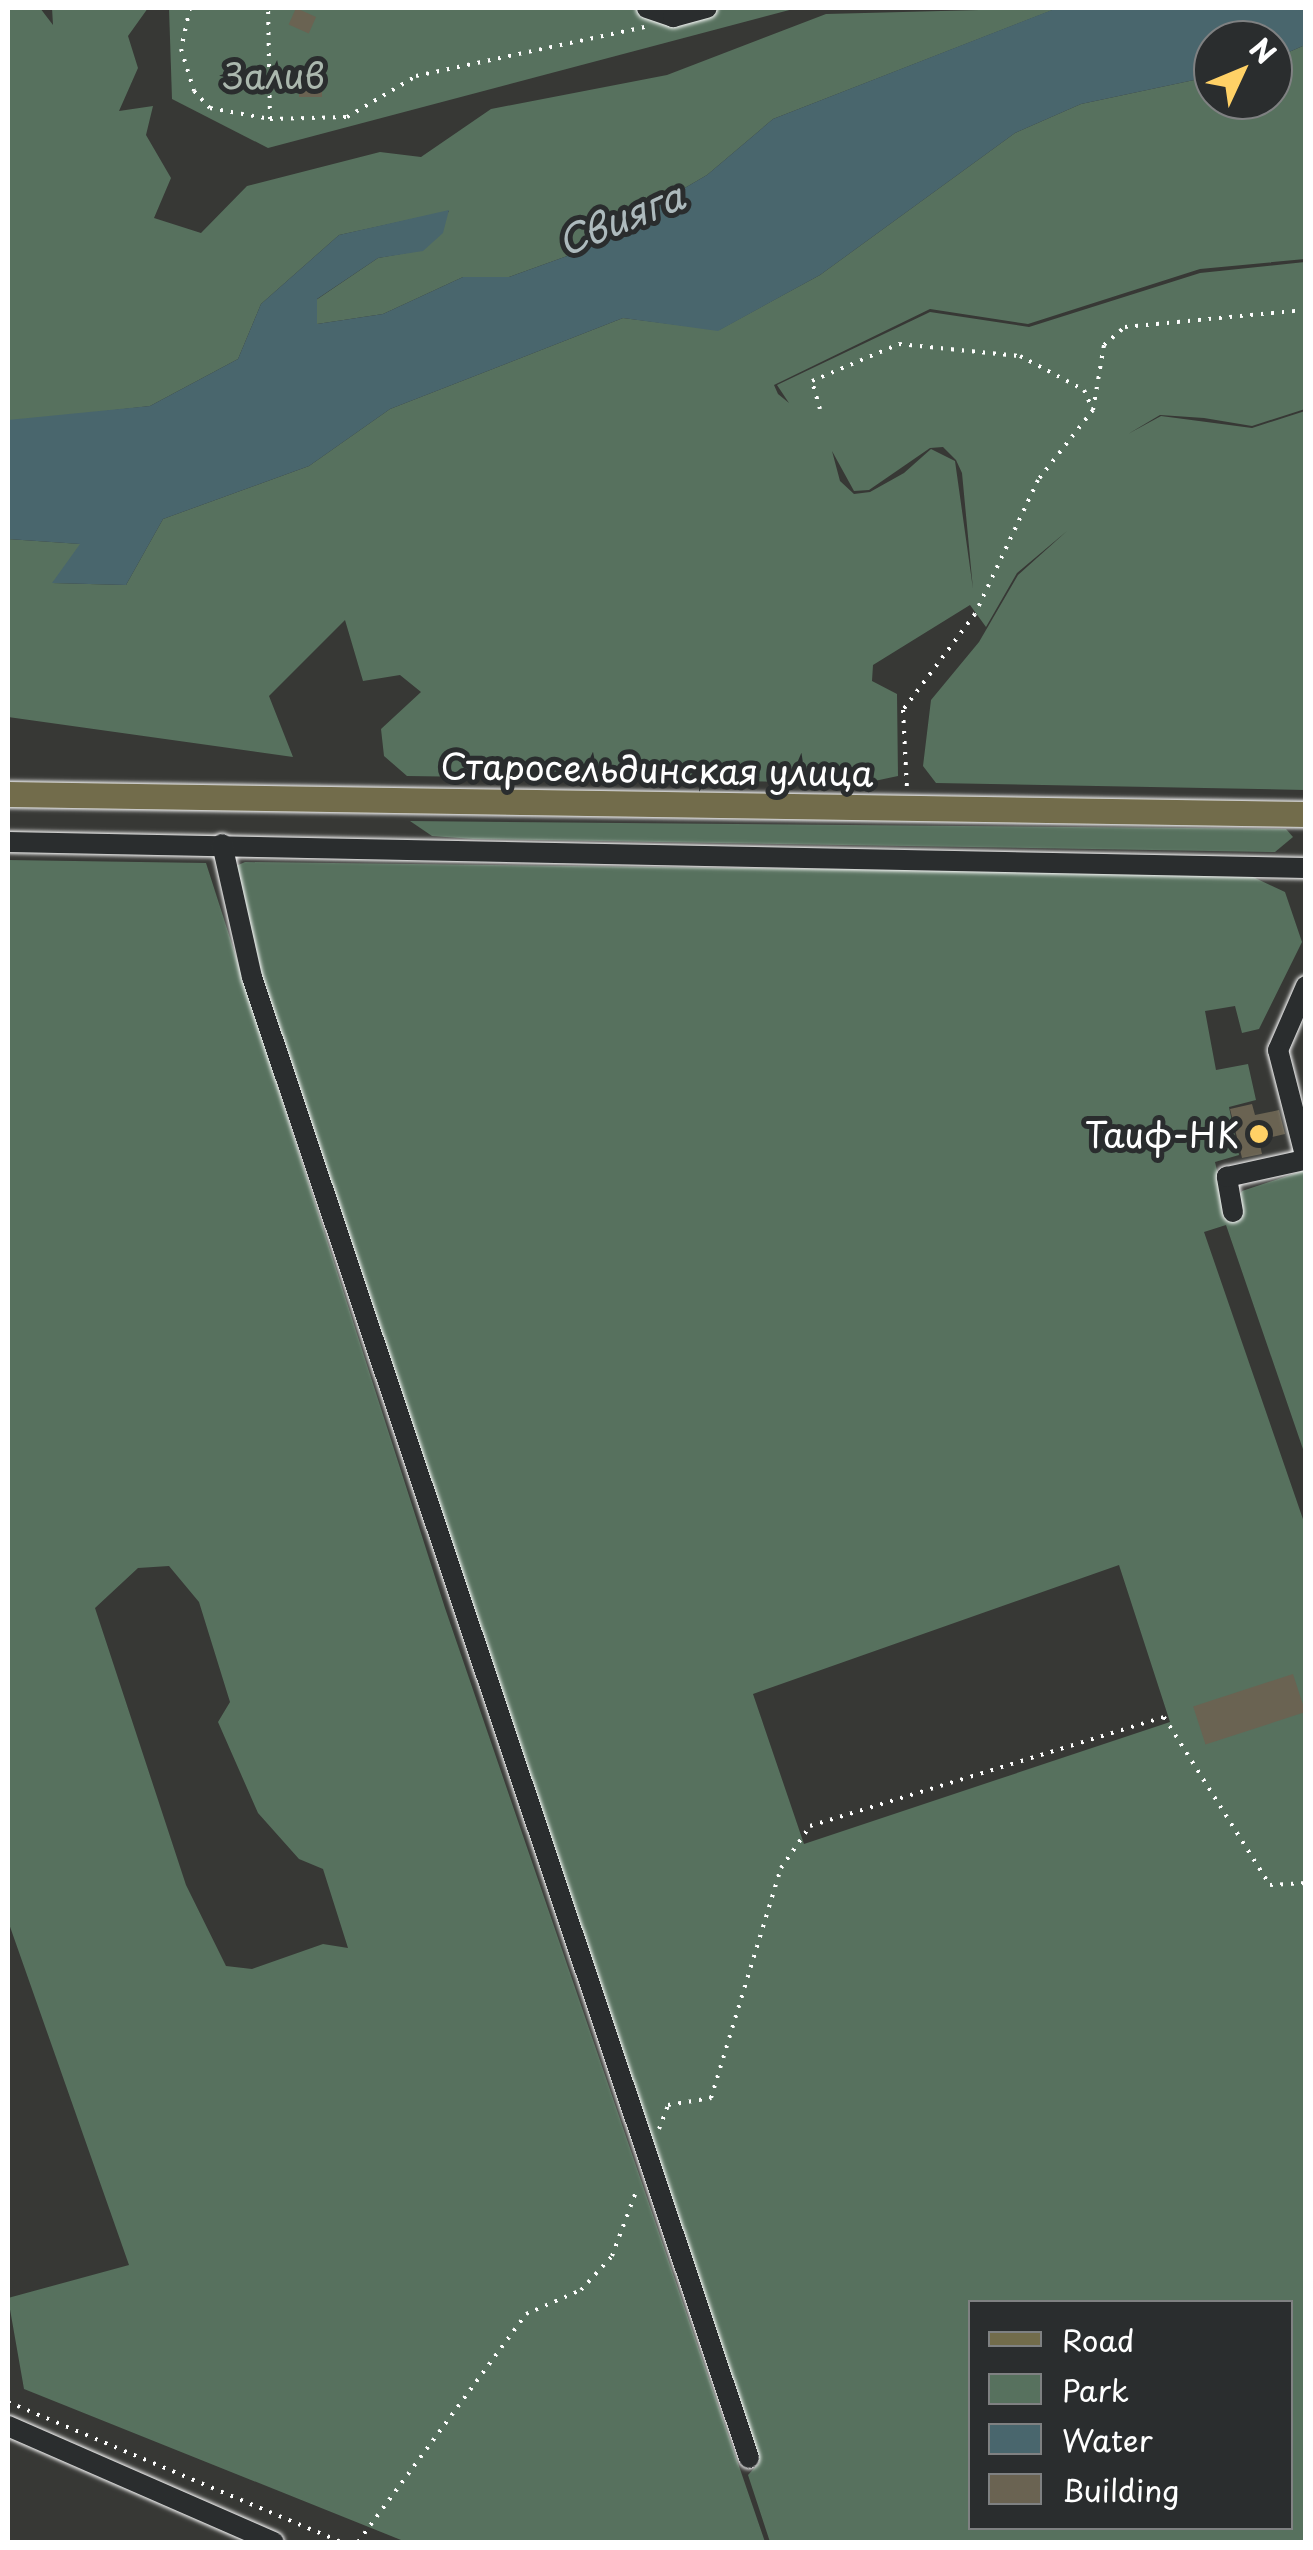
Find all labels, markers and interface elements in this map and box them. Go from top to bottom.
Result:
north arrow [1193,20,1293,120]
text: N [1240,27,1287,73]
park label: Залив [223,54,325,96]
water label: Свияга [550,172,690,264]
street label: Старосельдинская улица [439,744,875,794]
place label: Таиф-НК [1085,1113,1239,1155]
marker: Таиф-НК [1248,1123,1270,1145]
legend [968,2300,1293,2530]
text: Road [1062,2317,1135,2362]
text: Park [1062,2367,1129,2412]
text: Water [1062,2417,1153,2462]
text: Building [1062,2467,1179,2512]

